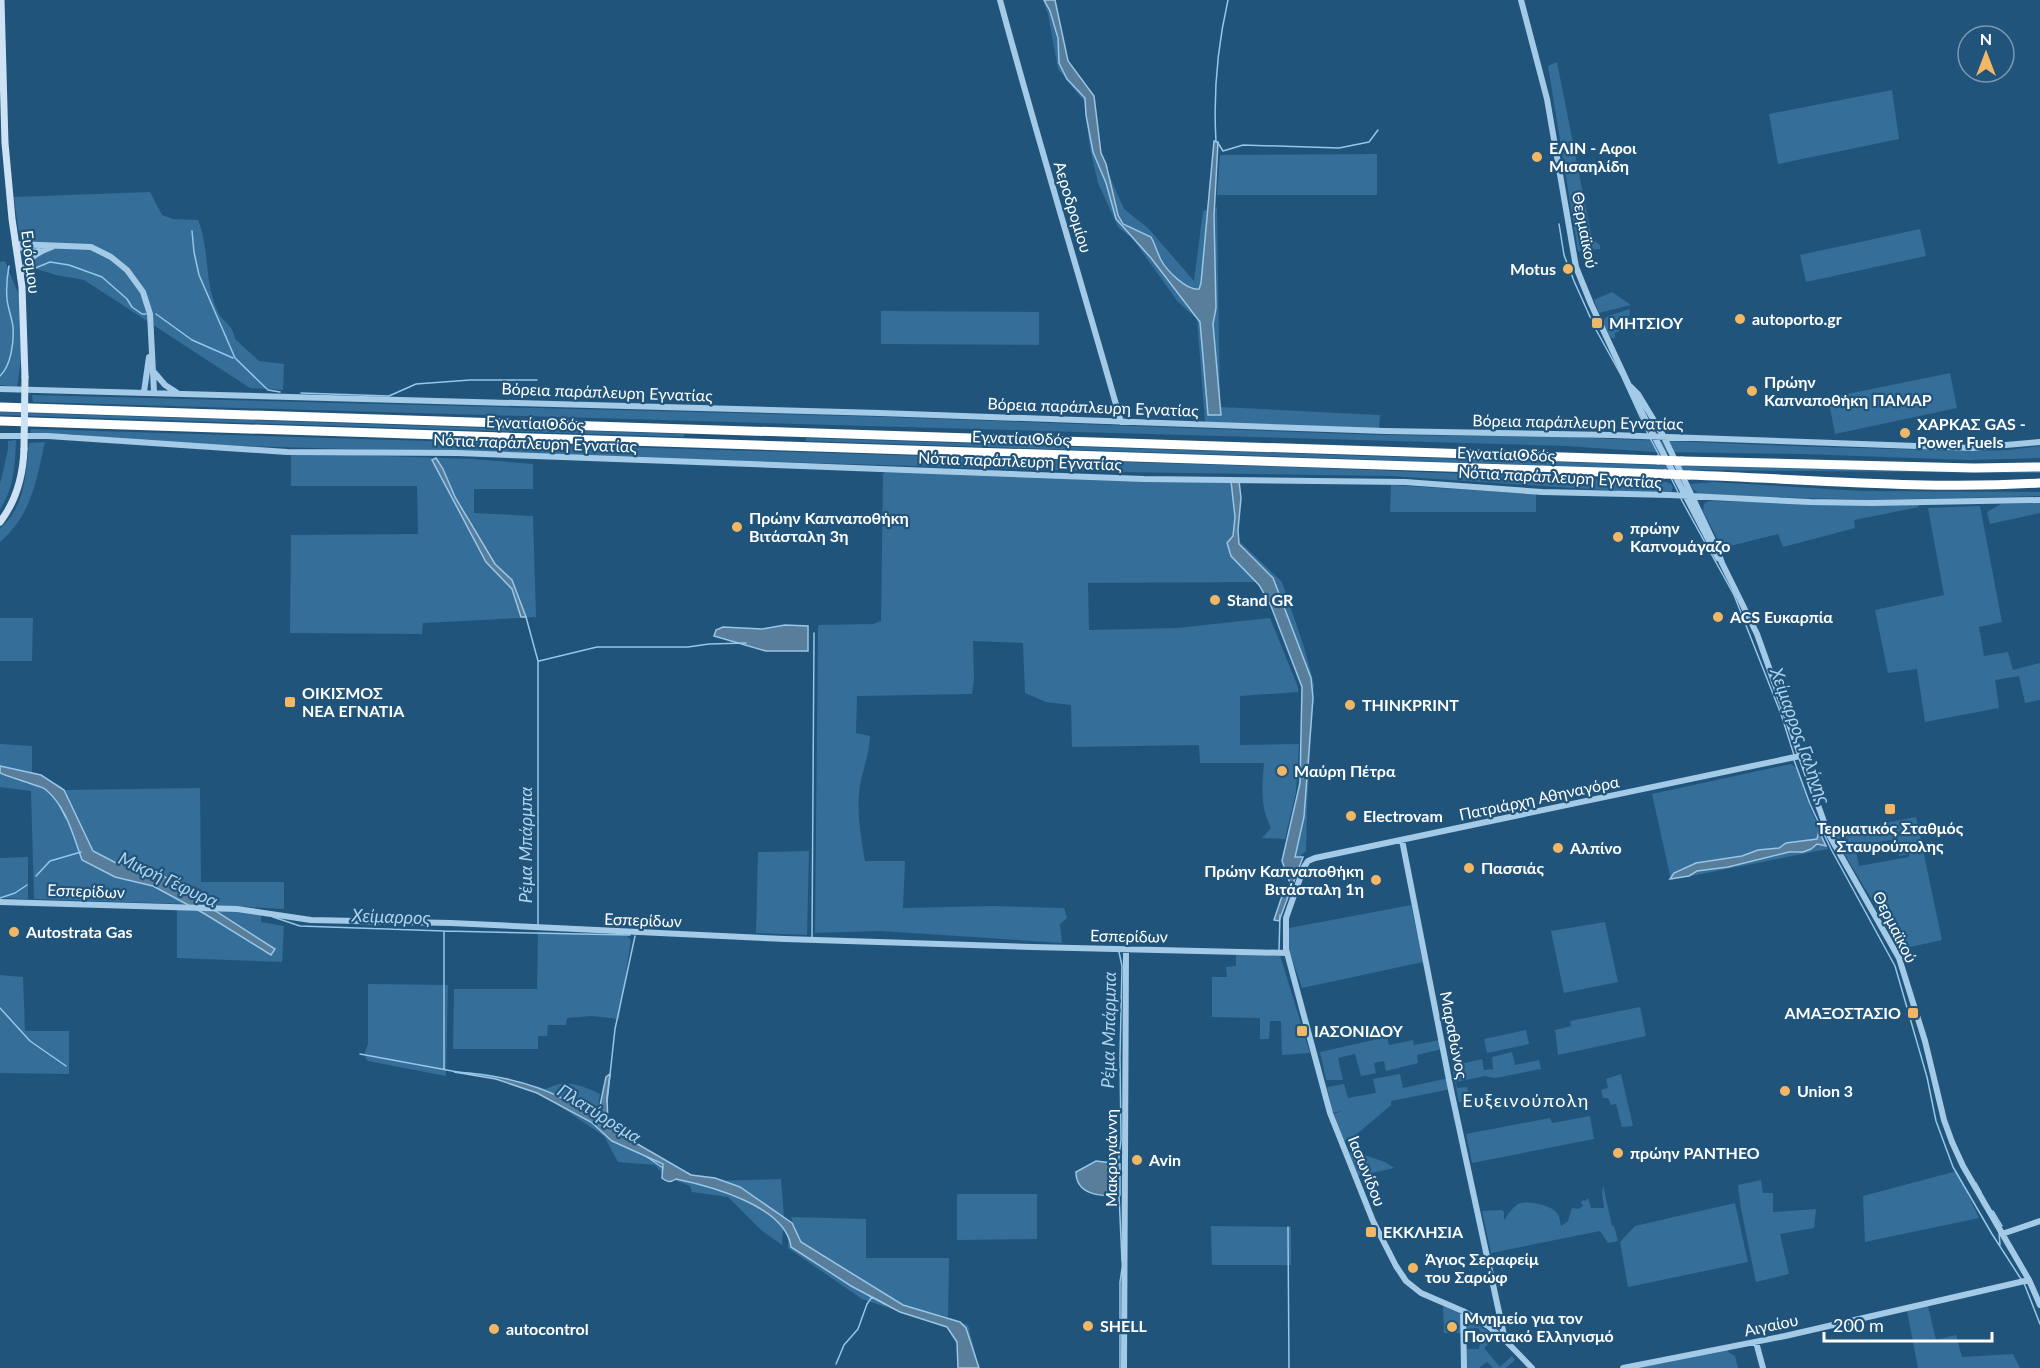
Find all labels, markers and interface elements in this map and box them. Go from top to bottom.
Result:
north arrow [1956,24,2016,84]
text: N [1980,29,1992,48]
place label: ΕΛΙΝ - Αφοι Μισαηλίδη [1549,138,1637,175]
marker: ΕΛΙΝ - Αφοι Μισαηλίδη [1530,150,1544,164]
street label: Αεροδρομίου [1051,159,1096,255]
street label: Θερμαϊκού [1569,190,1602,270]
street label: Ευόσμου [18,229,45,295]
place label: Motus [1510,259,1556,278]
marker: Motus [1561,262,1575,276]
place label: autoporto.gr [1752,309,1842,328]
marker: autoporto.gr [1733,312,1747,326]
place label: ΜΗΤΣΙΟΥ [1609,313,1684,332]
marker: ΜΗΤΣΙΟΥ [1590,316,1604,330]
place label: Πρώην Καπναποθήκη ΠΑΜΑΡ [1764,372,1932,409]
street label: Βόρεια παράπλευρη Εγνατίας [501,378,713,405]
marker: Πρώην Καπναποθήκη ΠΑΜΑΡ [1745,384,1759,398]
street label: Βόρεια παράπλευρη Εγνατίας [987,393,1199,420]
street label: Βόρεια παράπλευρη Εγνατίας [1472,410,1684,433]
street label: Εγνατία Οδός [486,411,585,434]
place label: ΧΑΡΚΑΣ GAS - Power Fuels [1917,414,2026,451]
street label: Εγνατία Οδός [972,426,1071,449]
marker: ΧΑΡΚΑΣ GAS - Power Fuels [1898,426,1912,440]
street label: Νότια παράπλευρη Εγνατίας [433,429,638,456]
street label: Εγνατία Οδός [1457,442,1556,465]
street label: Νότια παράπλευρη Εγνατίας [918,447,1123,474]
street label: Νότια παράπλευρη Εγνατίας [1458,462,1663,491]
place label: Πρώην Καπναποθήκη Βιτάσταλη 3η [749,508,909,545]
place label: πρώην Καπνομάγαζο [1630,518,1730,555]
marker: Πρώην Καπναποθήκη Βιτάσταλη 3η [730,520,744,534]
marker: πρώην Καπνομάγαζο [1611,530,1625,544]
place label: Stand GR [1227,590,1294,609]
marker: Stand GR [1208,593,1222,607]
place label: ACS Ευκαρπία [1729,607,1833,626]
marker: ACS Ευκαρπία [1711,610,1725,624]
water label: Χείμαρρος Γαλήνης [1766,663,1836,807]
place label: ΟΙΚΙΣΜΟΣ ΝΕΑ ΕΓΝΑΤΙΑ [302,683,405,720]
marker: ΟΙΚΙΣΜΟΣ ΝΕΑ ΕΓΝΑΤΙΑ [283,695,297,709]
place label: THINKPRINT [1362,695,1459,714]
marker: THINKPRINT [1343,698,1357,712]
place label: Μαύρη Πέτρα [1294,761,1396,780]
marker: Μαύρη Πέτρα [1275,764,1289,778]
street label: Πατριάρχη Αθηναγόρα [1457,771,1621,824]
water label: Ρέμα Μπάρμπα [514,787,536,903]
marker: Τερματικός Σταθμός Σταυρούπολης [1883,802,1897,816]
place label: Electrovam [1363,806,1443,825]
marker: Electrovam [1344,809,1358,823]
place label: Τερματικός Σταθμός Σταυρούπολης [1817,818,1964,855]
place label: Αλπίνο [1569,838,1622,857]
marker: Αλπίνο [1551,841,1565,855]
water label: Μικρή Γέφυρα [115,846,222,912]
place label: Πασσιάς [1481,858,1544,877]
place label: Πρώην Καπναποθήκη Βιτάσταλη 1η [1204,861,1364,898]
marker: Πασσιάς [1462,861,1476,875]
marker: Πρώην Καπναποθήκη Βιτάσταλη 1η [1369,873,1383,887]
street label: Εσπερίδων [47,880,125,901]
street label: Θερμαϊκού [1869,888,1922,966]
water label: Χείμαρρος [350,904,431,928]
street label: Εσπερίδων [604,909,682,930]
place label: Autostrata Gas [25,922,133,941]
marker: Autostrata Gas [7,925,21,939]
street label: Εσπερίδων [1090,925,1168,946]
water label: Ρέμα Μπάρμπα [1096,972,1120,1088]
street label: Μαραθώνος [1437,990,1472,1081]
place label: ΑΜΑΞΟΣΤΑΣΙΟ [1783,1003,1901,1022]
marker: ΑΜΑΞΟΣΤΑΣΙΟ [1906,1006,1920,1020]
place label: ΙΑΣΟΝΙΔΟΥ [1314,1021,1404,1040]
marker: ΙΑΣΟΝΙΔΟΥ [1295,1024,1309,1038]
water label: Πλατύρρεμα [554,1079,645,1148]
place label: Union 3 [1797,1081,1853,1100]
marker: Union 3 [1778,1084,1792,1098]
district label: Ευξεινούπολη [1462,1089,1590,1111]
street label: Μακρυγιάννη [1101,1109,1120,1207]
street label: Ιασωνίδου [1345,1133,1390,1209]
place label: πρώην PANTHEO [1630,1143,1760,1162]
marker: πρώην PANTHEO [1611,1146,1625,1160]
place label: Avin [1148,1150,1181,1169]
marker: Avin [1130,1153,1144,1167]
place label: ΕΚΚΛΗΣΙΑ [1383,1222,1464,1241]
marker: ΕΚΚΛΗΣΙΑ [1364,1225,1378,1239]
place label: Άγιος Σεραφείμ του Σαρώφ [1424,1249,1539,1286]
marker: Άγιος Σεραφείμ του Σαρώφ [1406,1261,1420,1275]
scale bar [1824,1305,1992,1343]
place label: Μνημείο για τον Ποντιακό Ελληνισμό [1464,1308,1614,1345]
street label: Αιγαίου [1742,1310,1800,1339]
text: 200 m [1833,1314,1884,1336]
place label: SHELL [1100,1316,1148,1335]
place label: autocontrol [506,1319,589,1338]
marker: SHELL [1081,1319,1095,1333]
marker: Μνημείο για τον Ποντιακό Ελληνισμό [1445,1320,1459,1334]
marker: autocontrol [487,1322,501,1336]

